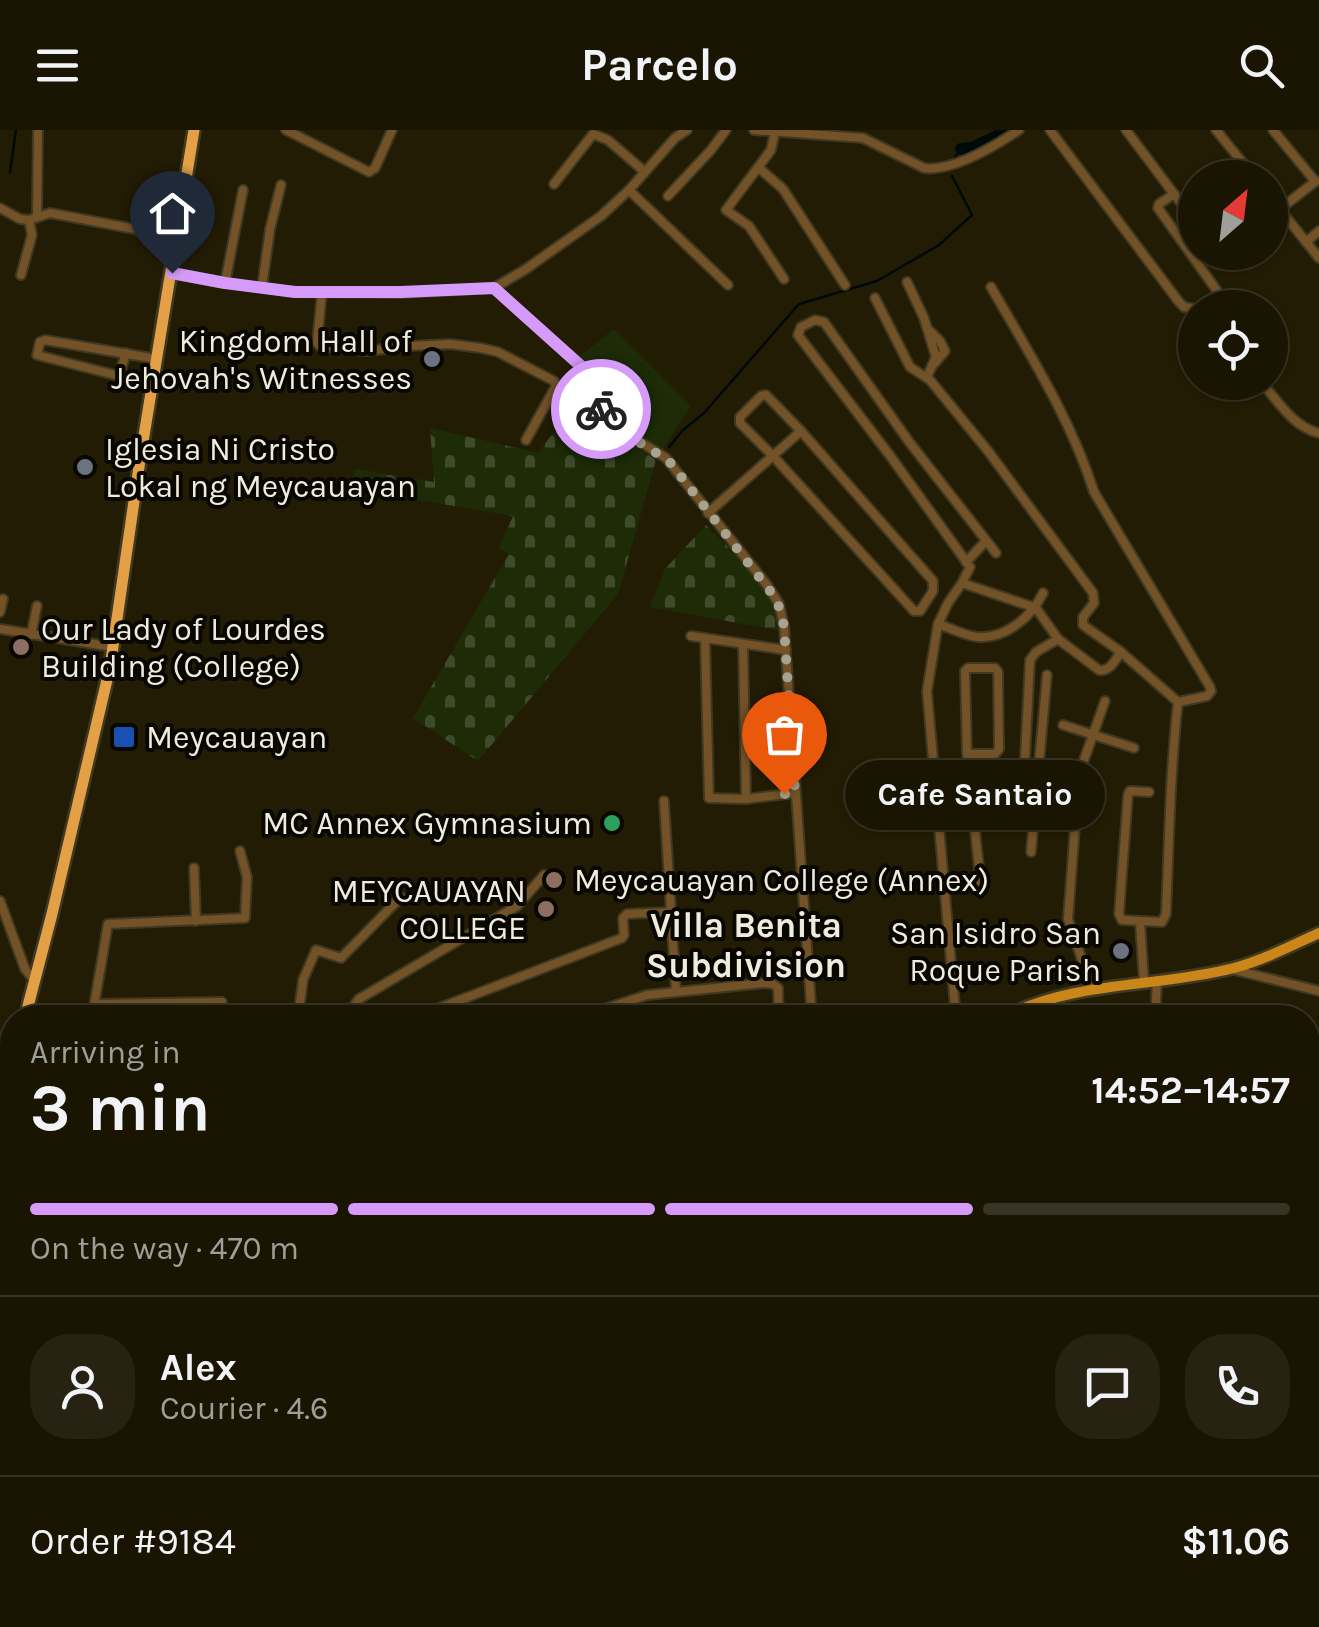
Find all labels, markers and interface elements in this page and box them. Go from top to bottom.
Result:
icon: menu [30,38,85,93]
icon: search [1234,38,1289,93]
text: Parcelo [581,39,738,91]
north arrow [1178,160,1288,270]
map controls [1178,160,1288,400]
pin [130,171,215,274]
icon: home [145,186,200,241]
button: locate [1178,290,1288,400]
place label: Kingdom Hall of Jehovah's Witnesses [111,323,413,397]
marker: Kingdom Hall of Jehovah's Witnesses [421,348,443,370]
courier [551,359,651,459]
icon: bike [574,382,629,437]
place label: Iglesia Ni Cristo Lokal ng Meycauayan [105,431,416,505]
marker: Iglesia Ni Cristo Lokal ng Meycauayan [74,456,96,478]
place label: Our Lady of Lourdes Building (College) [41,611,326,685]
marker: Our Lady of Lourdes Building (College) [10,636,32,658]
pin [742,692,827,795]
icon: bag [757,707,812,762]
place label: Meycauayan [146,719,327,756]
marker: Meycauayan [111,724,137,750]
callout: Cafe Santaio [844,759,1104,829]
text: Cafe Santaio [878,776,1072,813]
place label: MC Annex Gymnasium [262,805,592,842]
marker: MC Annex Gymnasium [601,812,623,834]
place label: Meycauayan College (Annex) [574,862,989,899]
marker: Meycauayan College (Annex) [543,869,565,891]
place label: MEYCAUAYAN COLLEGE [332,873,526,947]
marker: MEYCAUAYAN COLLEGE [535,898,557,920]
district label: Villa Benita Subdivision [646,905,846,986]
place label: San Isidro San Roque Parish [890,915,1101,989]
marker: San Isidro San Roque Parish [1110,940,1132,962]
text: Arriving in [30,1034,181,1071]
text: 14:52–14:57 [1091,1068,1290,1113]
text: 3 min [30,1070,210,1146]
text: On the way · 470 m [30,1230,299,1267]
button: person [30,1334,135,1439]
button: chat [1055,1334,1160,1439]
button: phone [1185,1334,1290,1439]
text: Alex [160,1345,237,1390]
text: Courier · 4.6 [160,1390,328,1427]
text: Order #9184 [30,1519,236,1564]
text: $11.06 [1181,1519,1290,1564]

